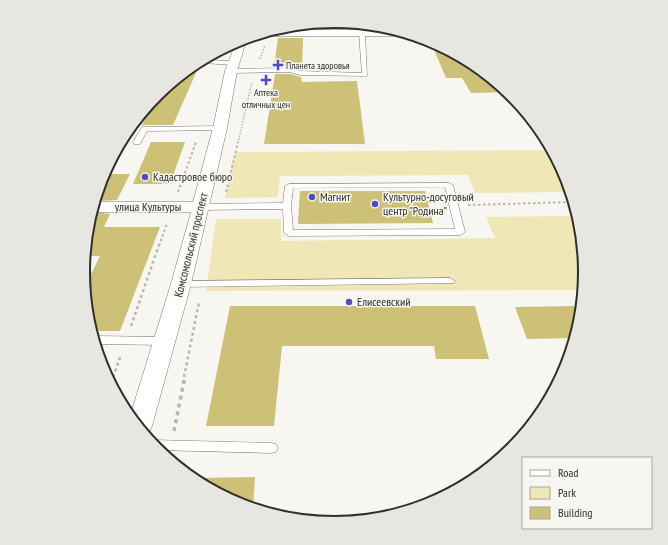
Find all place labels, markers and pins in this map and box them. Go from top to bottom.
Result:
place label: Планета здоровья [286,59,350,72]
marker: Планета здоровья [273,60,283,70]
marker: Аптека отличных цен [261,75,271,85]
place label: Аптека отличных цен [242,86,290,111]
place label: Кадастровое бюро [153,169,232,184]
marker: Кадастровое бюро [140,172,150,182]
place label: Магнит [320,189,350,204]
place label: Культурно-досуговый центр "Родина" [383,189,474,218]
marker: Магнит [307,192,317,202]
marker: Культурно-досуговый центр "Родина" [370,199,380,209]
place label: Елисеевский [357,294,410,309]
marker: Елисеевский [344,297,354,307]

